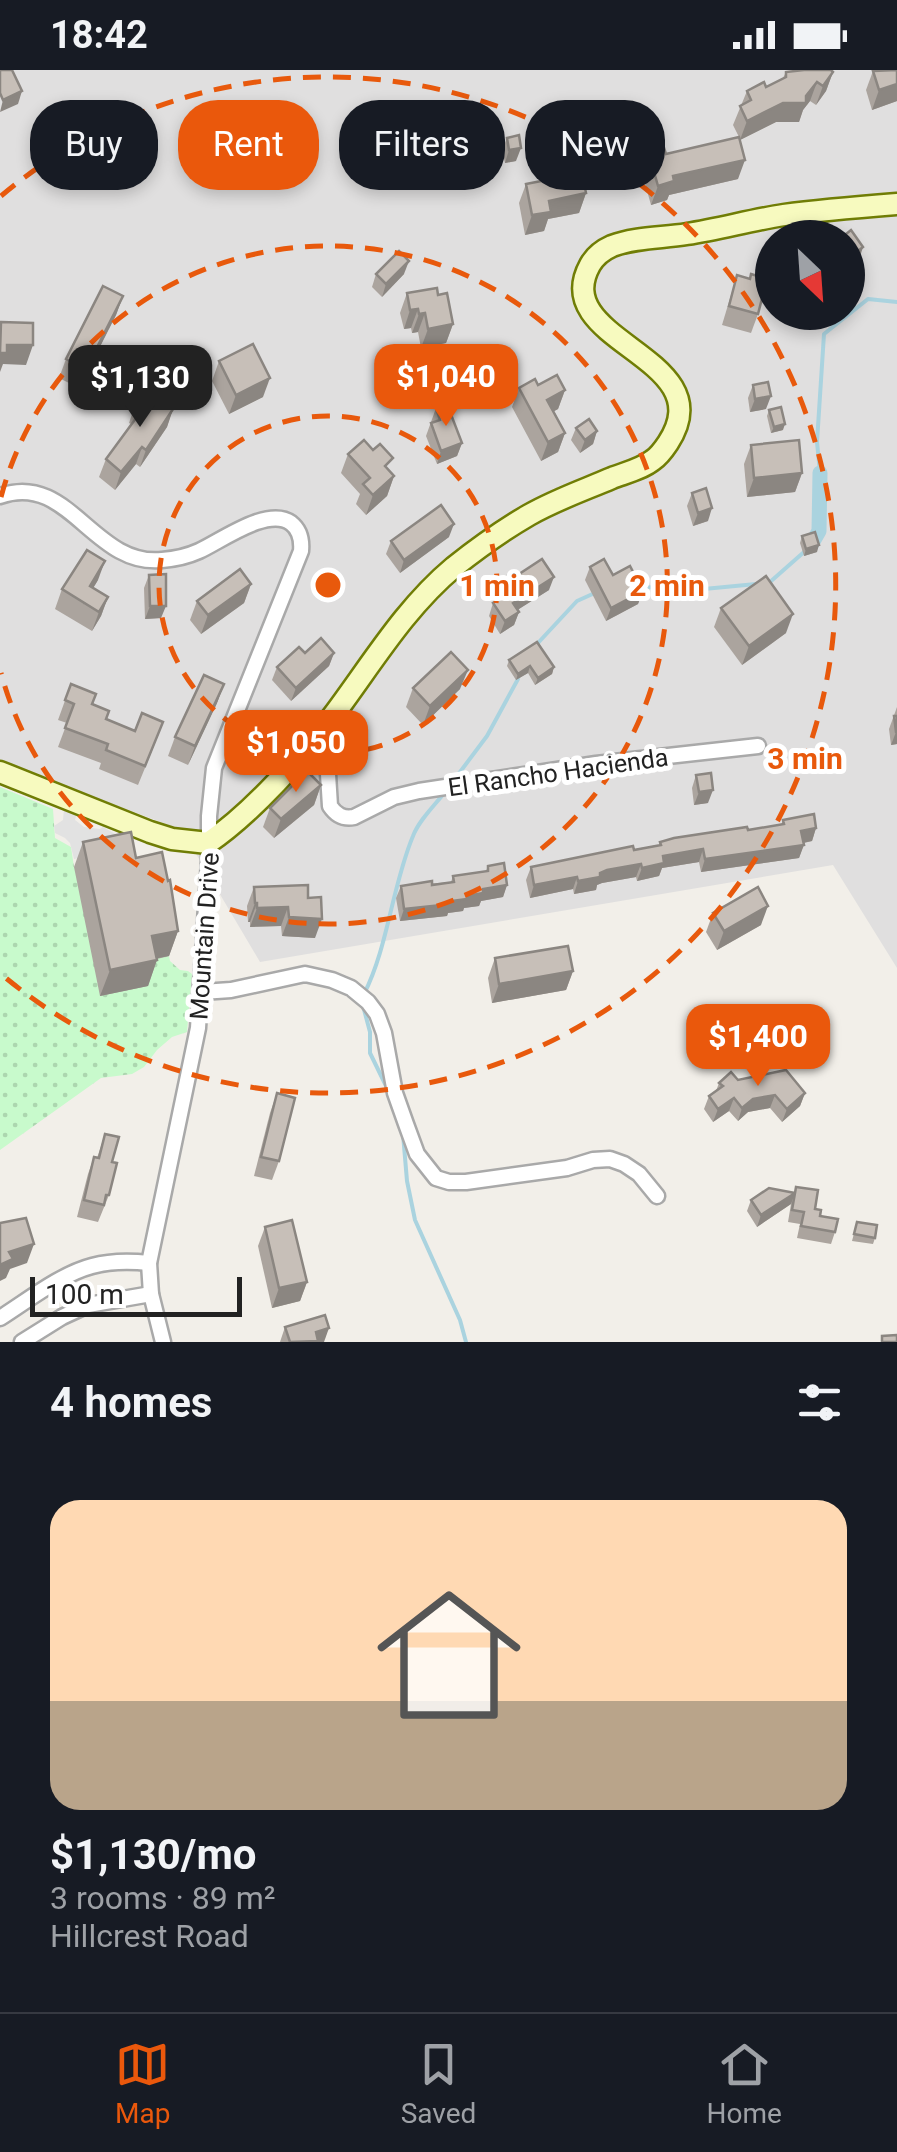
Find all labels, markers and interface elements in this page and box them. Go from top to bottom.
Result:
text: 18:42 [50,13,148,57]
chip: Buy [30,100,158,190]
chip: Rent [178,100,319,190]
chip: Filters [339,100,505,190]
chip: New [525,100,665,190]
north arrow [755,220,865,330]
map controls [755,220,865,330]
pin: $1,040 [365,344,527,429]
pin: $1,130 [59,345,221,430]
text: $1,040 [396,357,496,395]
text: $1,130 [90,358,190,396]
centre of rings [310,567,346,603]
text: 1 min [459,568,535,603]
text: 2 min [629,568,705,603]
pin: $1,050 [215,710,377,795]
text: $1,050 [246,723,346,761]
text: 3 min [767,741,843,776]
street label: El Rancho Hacienda [446,743,670,802]
street label: Mountain Drive [184,851,225,1021]
pin: $1,400 [677,1004,839,1089]
text: $1,400 [708,1017,808,1055]
scale bar [30,1272,242,1316]
text: 100 m [45,1278,124,1311]
icon: filters [792,1375,847,1430]
text: 4 homes [50,1378,212,1427]
icon: home [359,1565,539,1745]
text: $1,130/mo [50,1830,257,1879]
text: 3 rooms · 89 m² [50,1879,275,1917]
text: Hillcrest Road [50,1917,249,1955]
tab: Map [115,2037,170,2130]
tab: Saved [401,2037,476,2130]
tab: Home [707,2037,782,2130]

